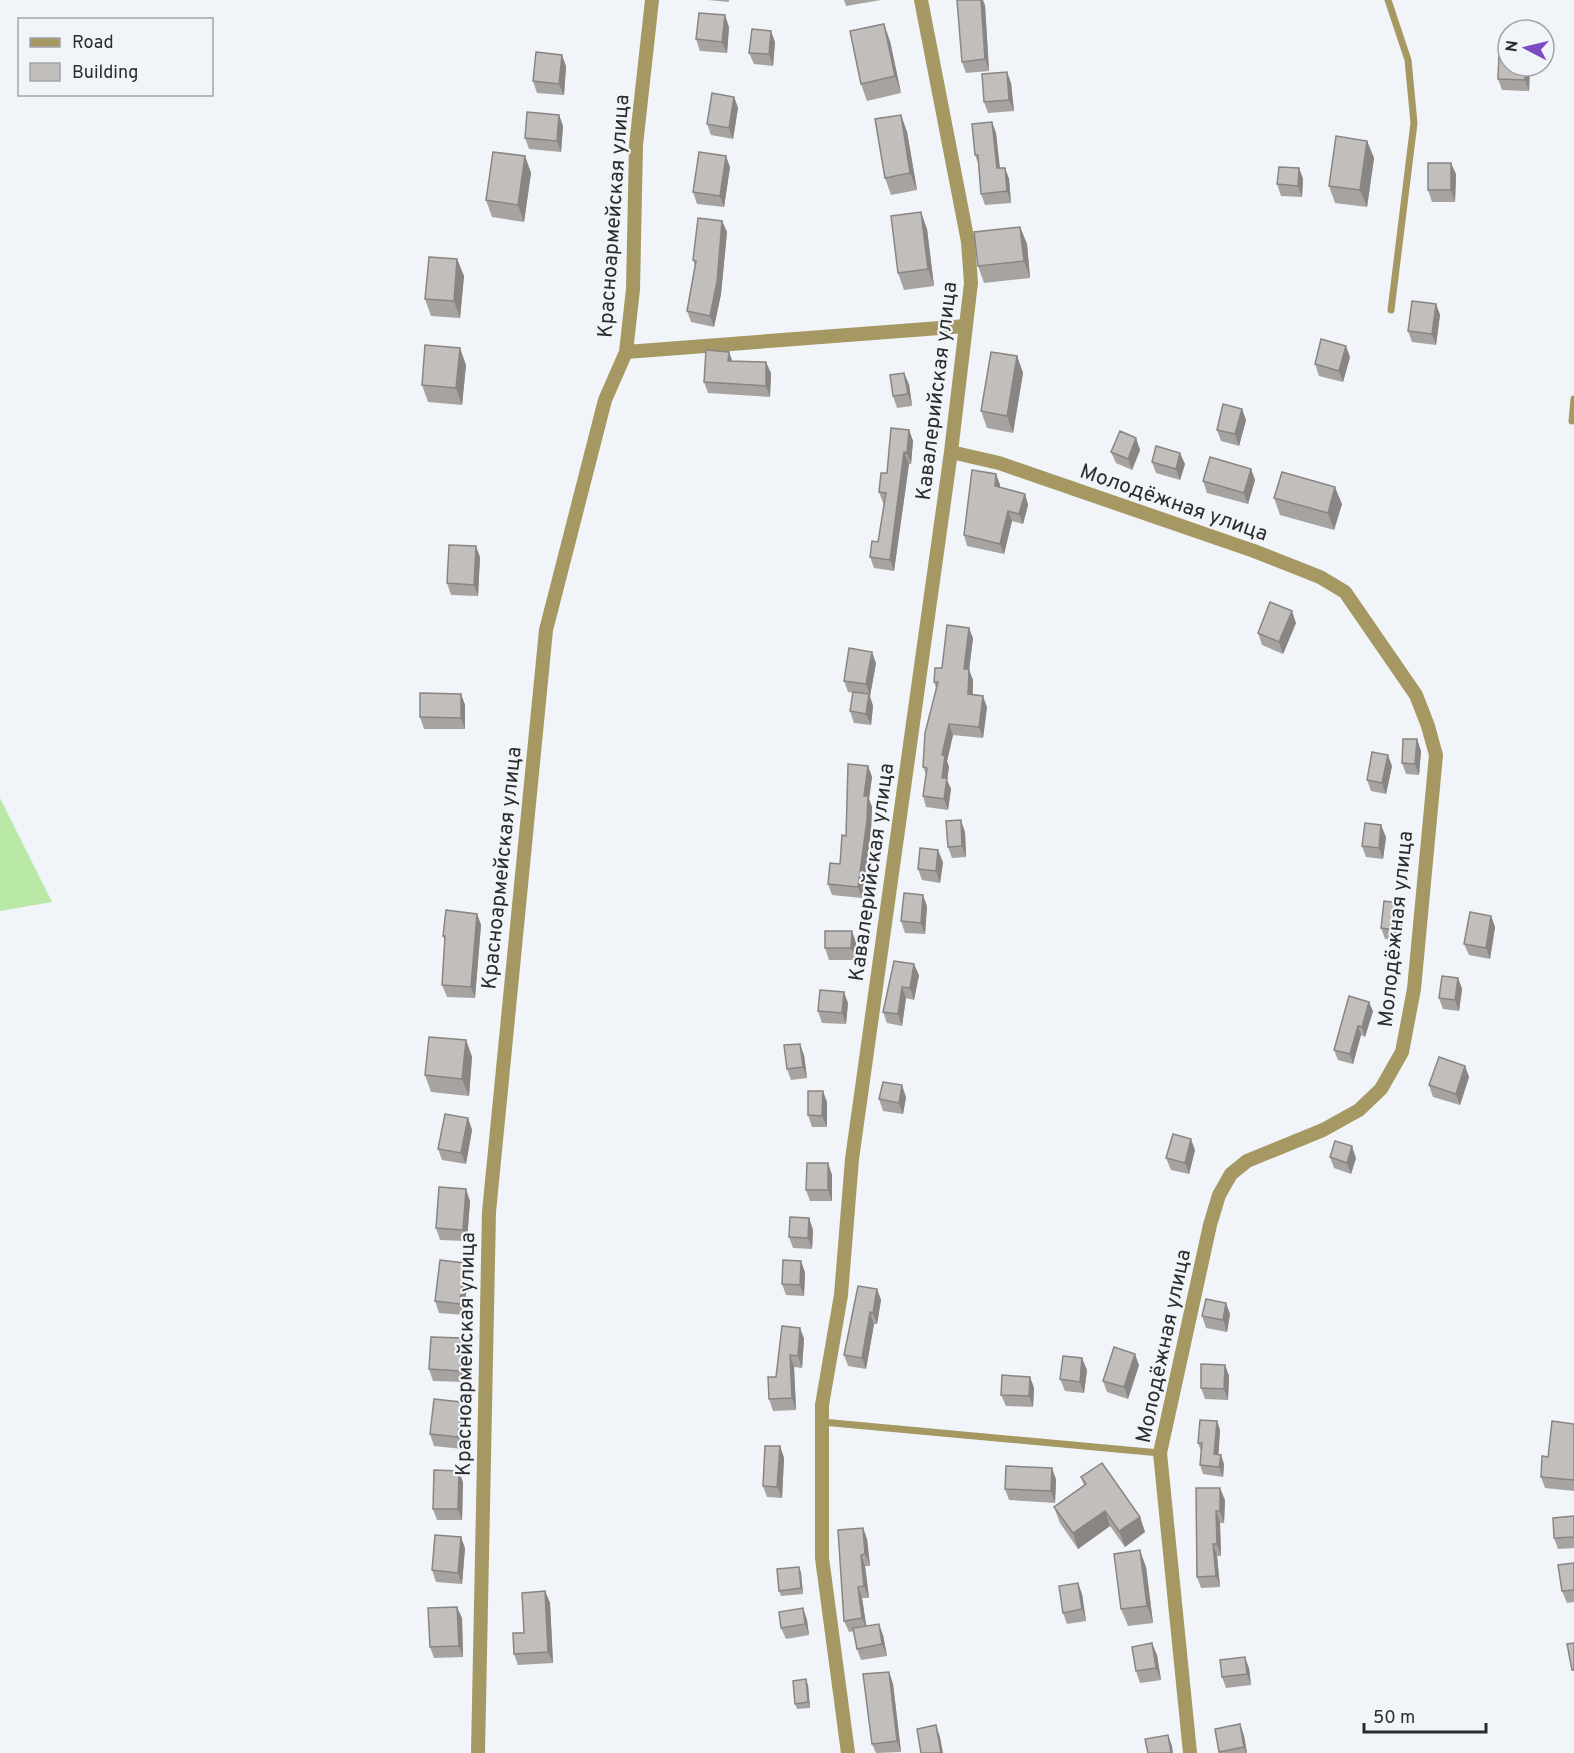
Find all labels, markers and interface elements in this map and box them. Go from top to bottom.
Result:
legend [18,18,213,96]
north arrow [1496,18,1556,78]
text: Road [72,32,114,55]
text: N [1502,39,1524,53]
text: Building [72,62,138,85]
street label: Красноармейская улица [593,93,636,339]
street label: Кавалерийская улица [911,280,964,502]
street label: Молодёжная улица [1076,459,1271,548]
street label: Красноармейская улица [476,745,529,991]
street label: Кавалерийская улица [844,761,901,983]
street label: Молодёжная улица [1373,830,1420,1029]
street label: Красноармейская улица [451,1232,482,1476]
street label: Молодёжная улица [1131,1247,1198,1446]
scale bar [1364,1696,1486,1734]
text: 50 m [1373,1707,1415,1730]

